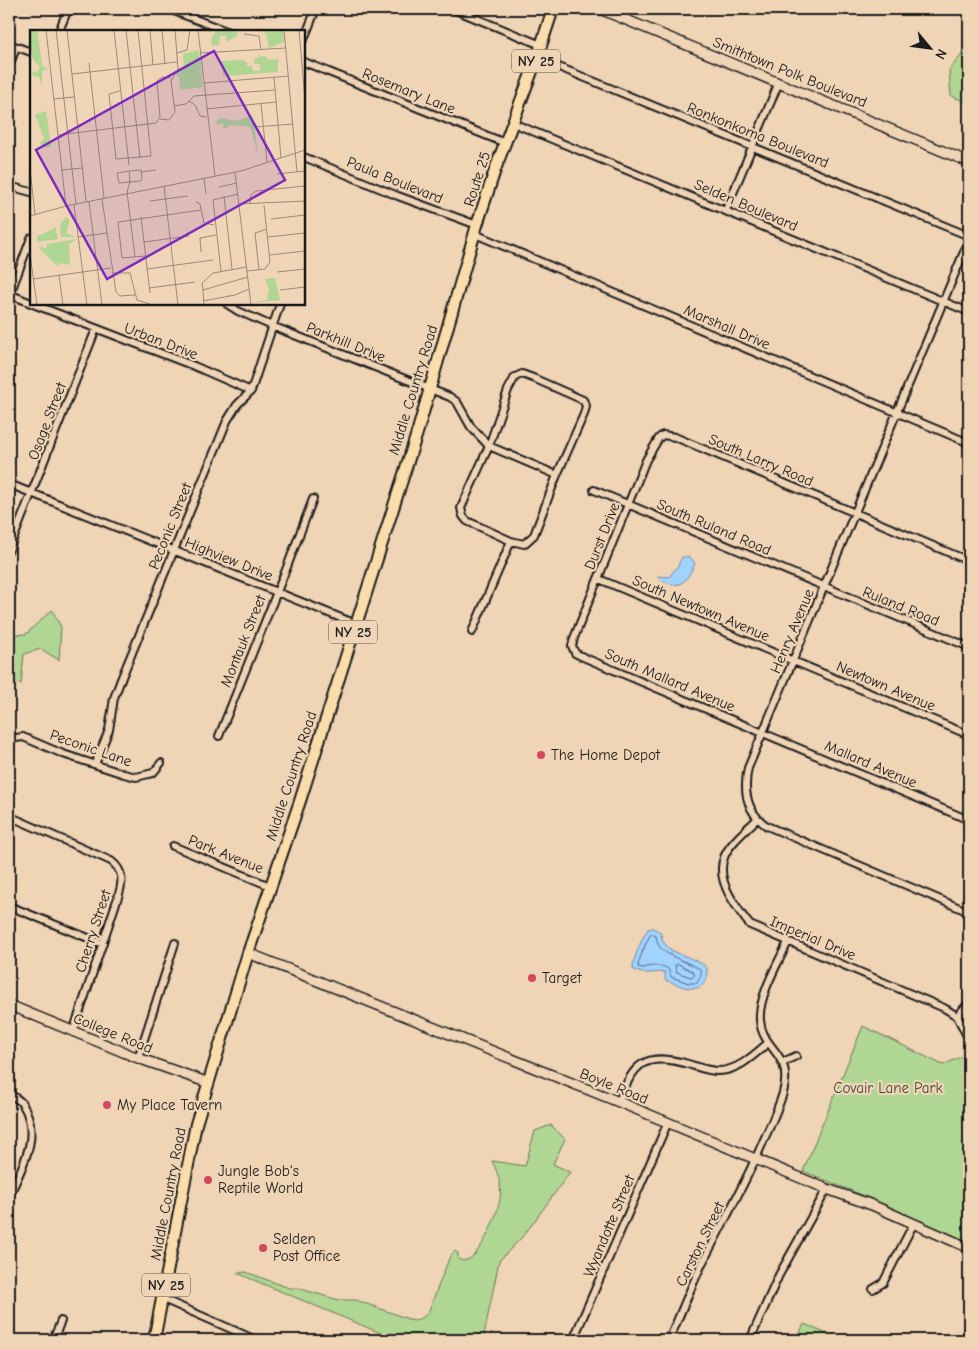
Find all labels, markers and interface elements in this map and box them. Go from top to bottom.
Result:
north arrow [906,22,956,72]
inset map [30,30,305,305]
street label: Smithtown Polk Boulevard [710,33,870,111]
text: N [931,46,951,62]
road number: NY 25 [512,49,560,72]
street label: Rosemary Lane [360,64,459,118]
street label: Ronkonkoma Boulevard [685,98,831,172]
street label: Route 25 [460,149,494,209]
street label: Paula Boulevard [344,153,446,207]
street label: Selden Boulevard [692,175,800,235]
street label: Marshall Drive [681,301,773,353]
street label: Parkhill Drive [304,318,389,366]
street label: Urban Drive [122,319,201,363]
street label: Middle Country Road [385,323,441,457]
street label: Osage Street [24,379,70,462]
street label: South Larry Road [706,430,816,490]
street label: Peconic Street [144,479,196,572]
street label: South Ruland Road [654,495,774,559]
street label: Durst Drive [580,499,624,572]
street label: Highview Drive [182,533,276,585]
street label: South Newtown Avenue [630,571,773,645]
street label: Ruland Road [860,582,942,630]
street label: Henry Avenue [766,586,818,676]
street label: Montauk Street [216,592,270,690]
road number: NY 25 [329,620,377,644]
street label: South Mallard Avenue [602,644,738,716]
street label: Newtown Avenue [834,657,939,715]
street label: Middle Country Road [262,709,320,843]
street label: Peconic Lane [48,726,135,771]
street label: Mallard Avenue [822,736,920,792]
place label: The Home Depot [551,746,661,764]
marker: The Home Depot [535,749,547,761]
street label: Park Avenue [186,831,267,877]
street label: Cherry Street [71,887,115,975]
street label: Imperial Drive [767,912,859,964]
place label: Target [542,969,582,987]
marker: Target [526,972,538,984]
street label: College Road [71,1009,155,1057]
street label: Boyle Road [577,1064,651,1108]
park label: Covair Lane Park [833,1079,944,1097]
place label: My Place Tavern [117,1096,222,1114]
marker: My Place Tavern [101,1099,113,1111]
street label: Middle Country Road [146,1126,190,1262]
place label: Jungle Bob's Reptile World [218,1162,303,1197]
street label: Wyandotte Street [579,1171,639,1280]
marker: Jungle Bob's Reptile World [202,1174,214,1186]
street label: Carston Street [672,1198,729,1289]
place label: Selden Post Office [273,1230,341,1265]
marker: Selden Post Office [257,1242,269,1254]
road number: NY 25 [142,1274,190,1296]

